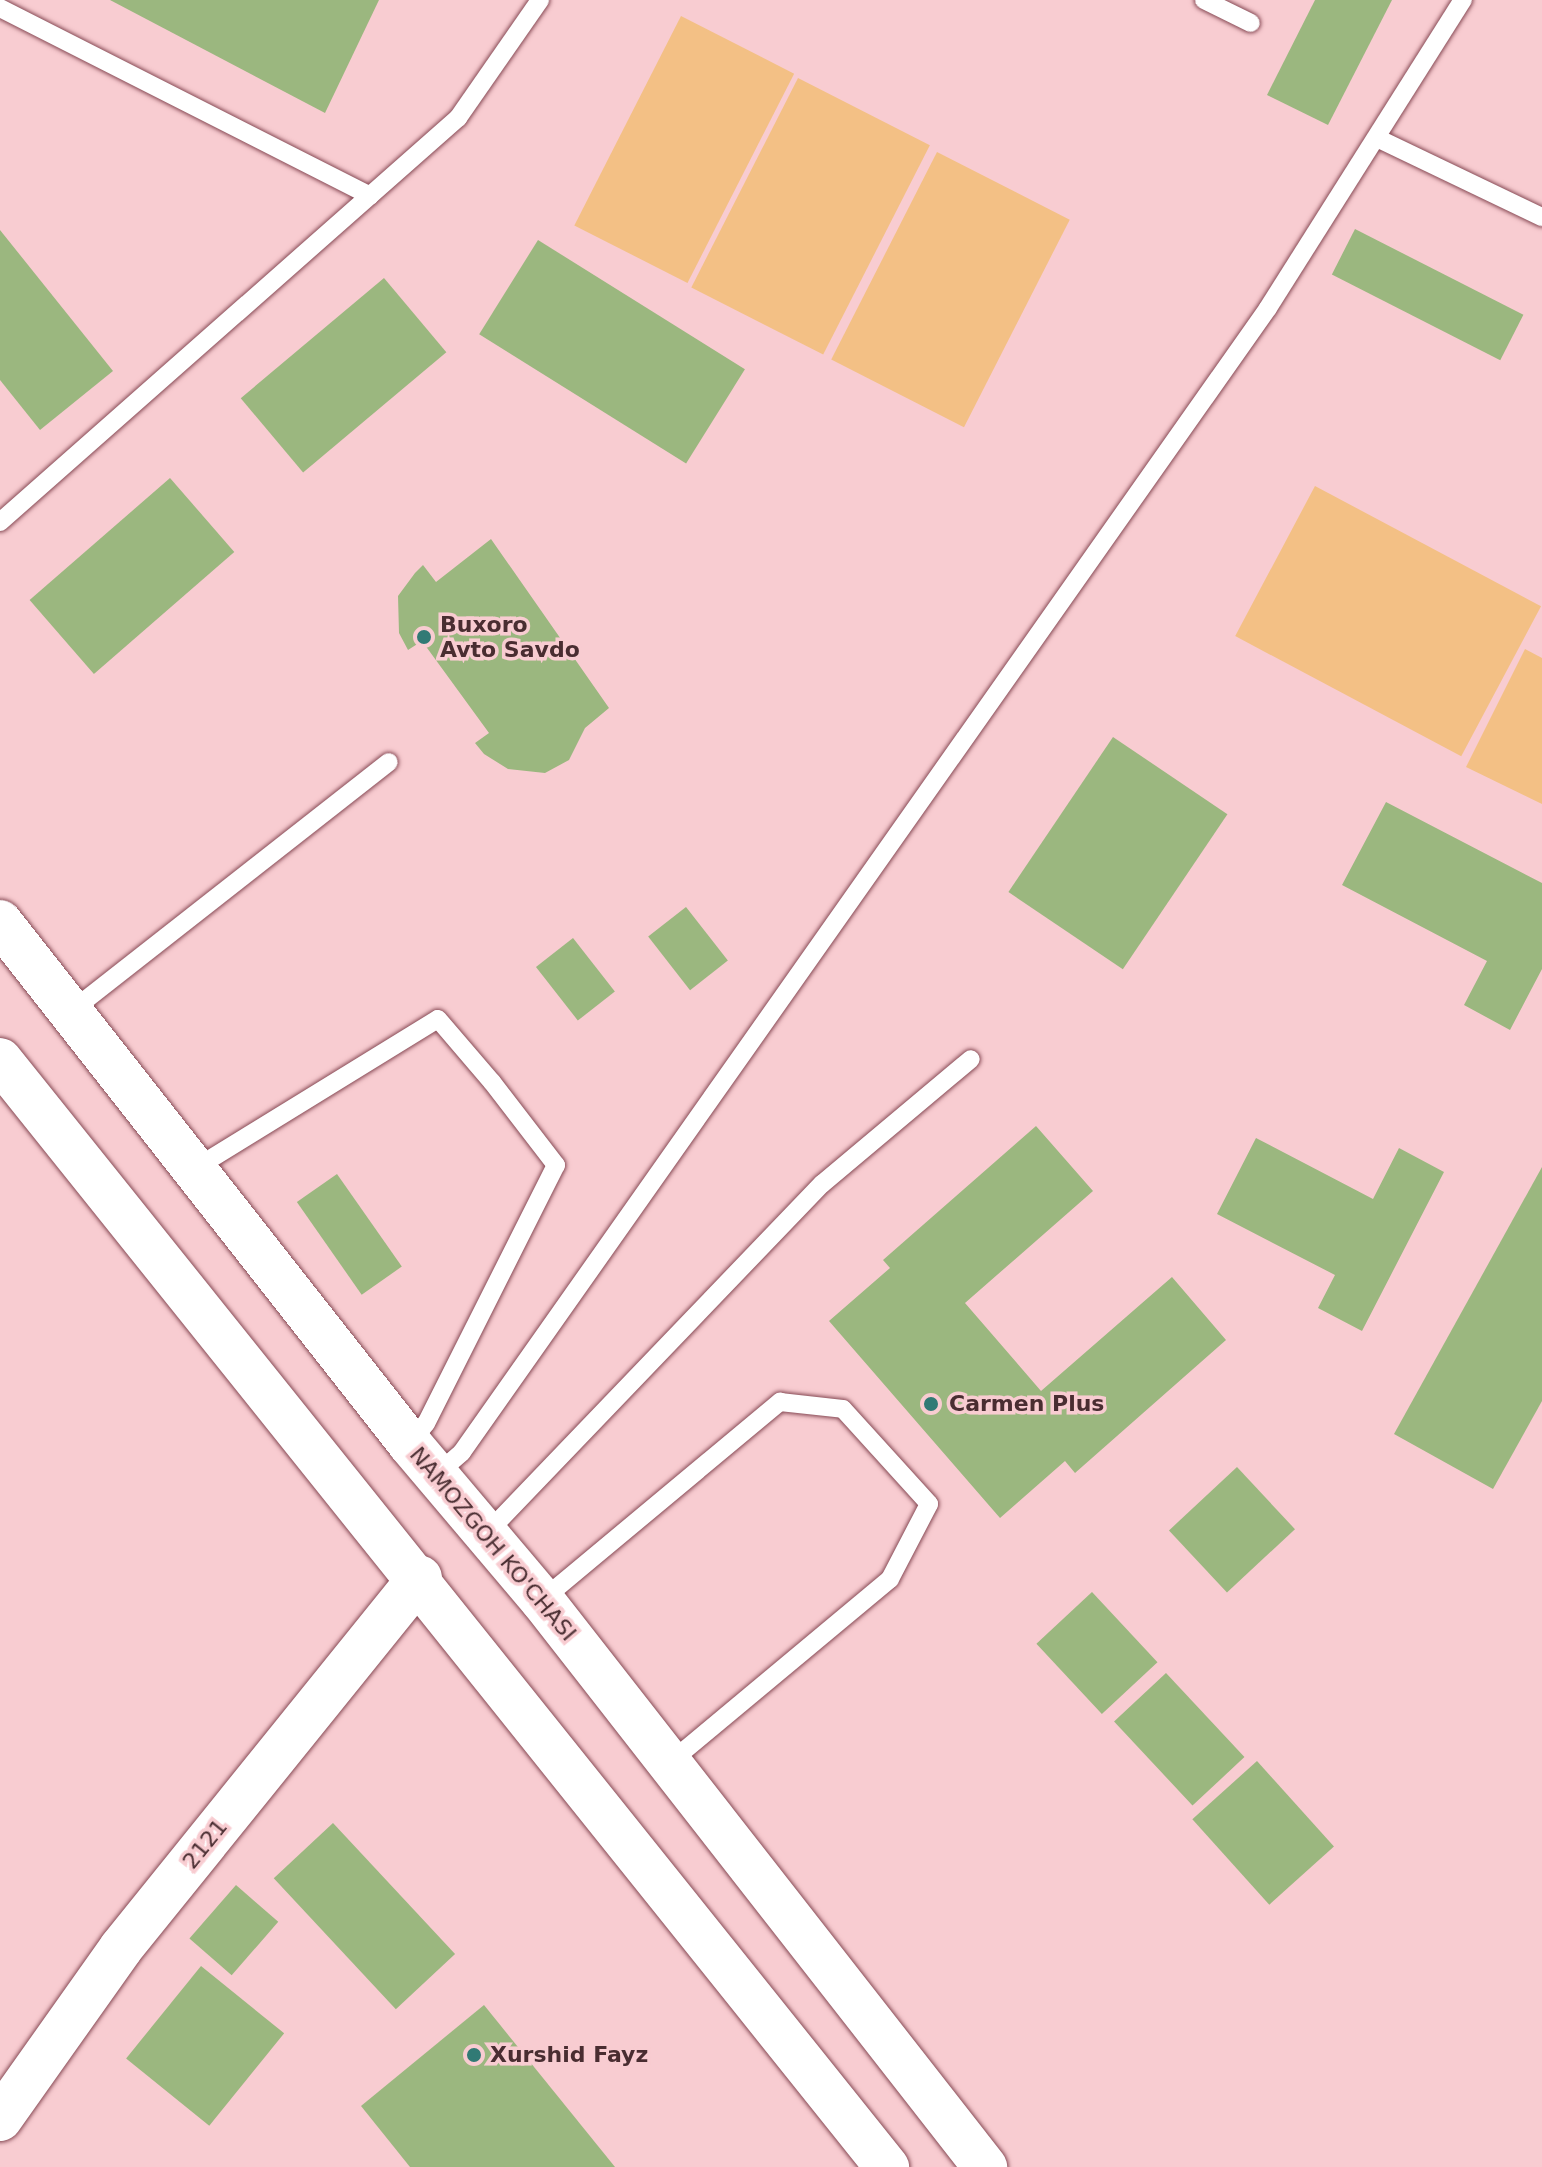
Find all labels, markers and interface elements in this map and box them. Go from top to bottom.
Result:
place label: Buxoro Avto Savdo [440,611,580,662]
marker: Buxoro Avto Savdo [415,628,433,646]
place label: Carmen Plus [949,1391,1104,1417]
marker: Carmen Plus [920,1393,942,1415]
street label: NAMOZGOH KO'CHASI [404,1442,582,1646]
street label: 2121 [177,1814,233,1874]
place label: Xurshid Fayz [490,2042,648,2068]
marker: Xurshid Fayz [465,2046,483,2064]

